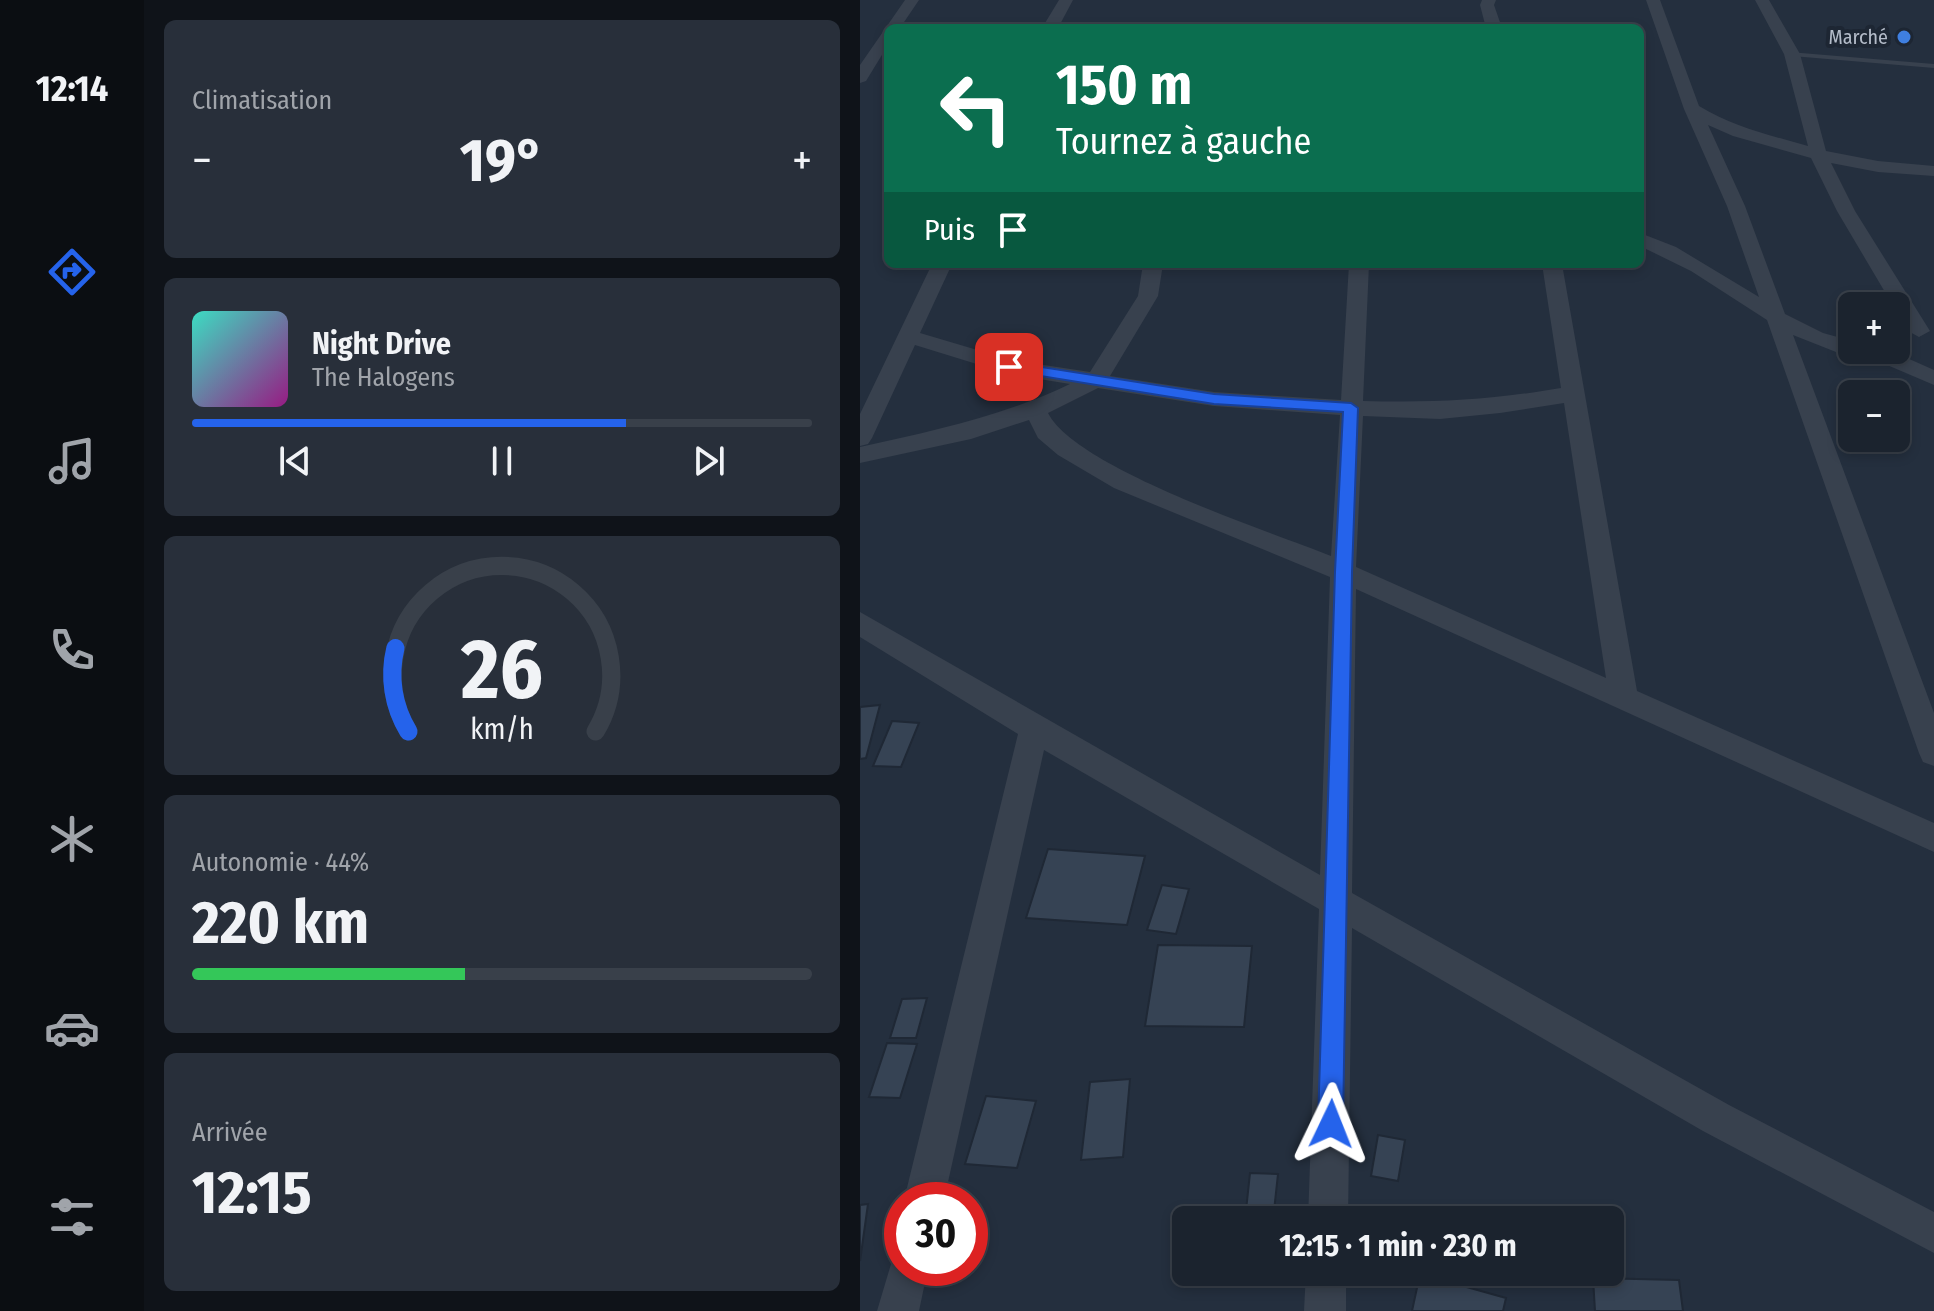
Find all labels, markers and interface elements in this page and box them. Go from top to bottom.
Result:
place label: Marché [1829,25,1888,49]
marker: Marché [1895,28,1913,46]
text: 150 m [1056,52,1192,119]
icon: left [924,56,1028,160]
text: 12:14 [36,67,108,111]
text: Climatisation [192,85,332,116]
text: Tournez à gauche [1056,120,1311,164]
text: 19° [460,125,544,197]
text: − [192,134,212,187]
text: + [792,134,812,187]
icon: arrive [991,208,1035,252]
text: Puis [924,212,975,248]
icon: directions [44,244,100,300]
map controls [1838,292,1910,452]
button: + [1838,292,1910,364]
text: Night Drive [312,326,451,362]
pin [975,333,1043,401]
icon: arrive [987,345,1031,389]
text: The Halogens [312,362,455,393]
button: − [1838,380,1910,452]
icon: music [44,433,100,489]
icon: previous [273,439,317,483]
icon: pause [480,439,524,483]
icon: next [687,439,731,483]
text: 26 [460,619,543,719]
icon: phone [44,622,100,678]
text: km/h [470,712,534,747]
icon: climate [44,811,100,867]
text: Autonomie · 44% [192,847,369,878]
text: 220 km [192,887,369,959]
icon: car [44,1000,100,1056]
position arrow [1289,1082,1373,1166]
text: Arrivée [192,1117,268,1148]
text: 12:15 [192,1157,312,1229]
speed limit sign: 30 [884,1182,988,1286]
icon: filters [44,1189,100,1245]
text: 12:15 · 1 min · 230 m [1279,1228,1517,1264]

